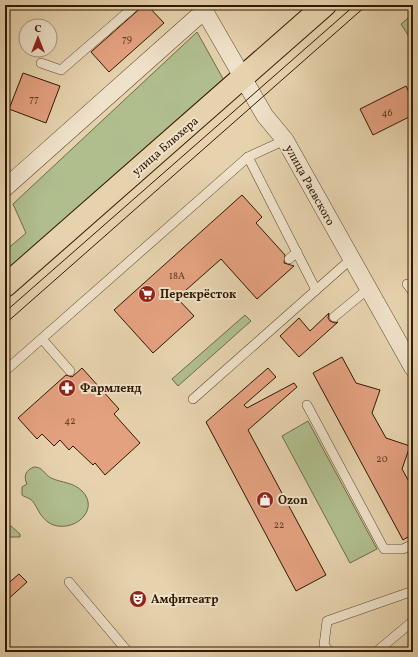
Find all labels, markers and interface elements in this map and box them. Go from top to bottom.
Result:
north arrow [18,18,58,58]
text: С [34,22,42,37]
house number: 79 [122,32,132,46]
house number: 77 [29,92,39,106]
house number: 46 [382,106,392,120]
street label: улица Блюхера [129,113,202,180]
street label: улица Раевского [280,142,338,229]
house number: 18А [169,269,185,283]
supermarket icon: Перекрёсток [137,284,157,304]
place label: Перекрёсток [160,287,236,303]
pharmacy icon: Фармленд [57,378,77,398]
place label: Фармленд [80,381,142,397]
house number: 42 [64,414,76,428]
house number: 20 [376,452,388,466]
shop icon: Ozon [255,490,275,510]
place label: Ozon [278,493,308,509]
house number: 22 [274,518,284,532]
theatre icon: Амфитеатр [128,589,148,609]
place label: Амфитеатр [151,592,219,608]

